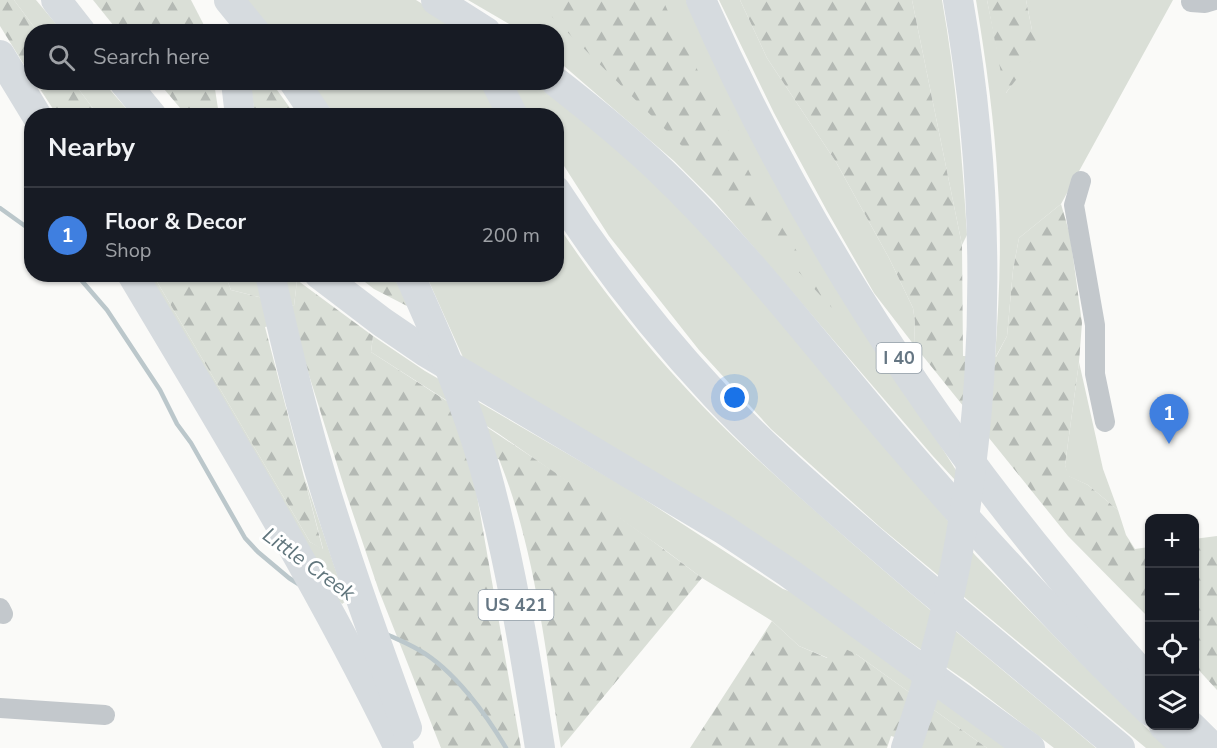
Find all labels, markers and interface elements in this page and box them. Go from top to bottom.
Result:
search box [24,24,564,90]
icon: search [45,41,78,74]
text: Search here [93,42,210,72]
text: Nearby [48,130,135,165]
text: Floor & Decor [105,207,246,237]
text: 1 [62,222,74,249]
text: 200 m [482,222,540,249]
text: Shop [105,237,151,264]
road number: I 40 [876,343,922,373]
your location [720,383,749,412]
pin: 1 [1150,394,1188,444]
map controls [1145,514,1199,730]
button: + [1145,514,1199,568]
water label: Little Creek [257,521,361,607]
button: − [1145,568,1199,622]
road number: US 421 [478,590,554,620]
button: locate [1145,622,1199,676]
button: layers [1145,676,1199,730]

